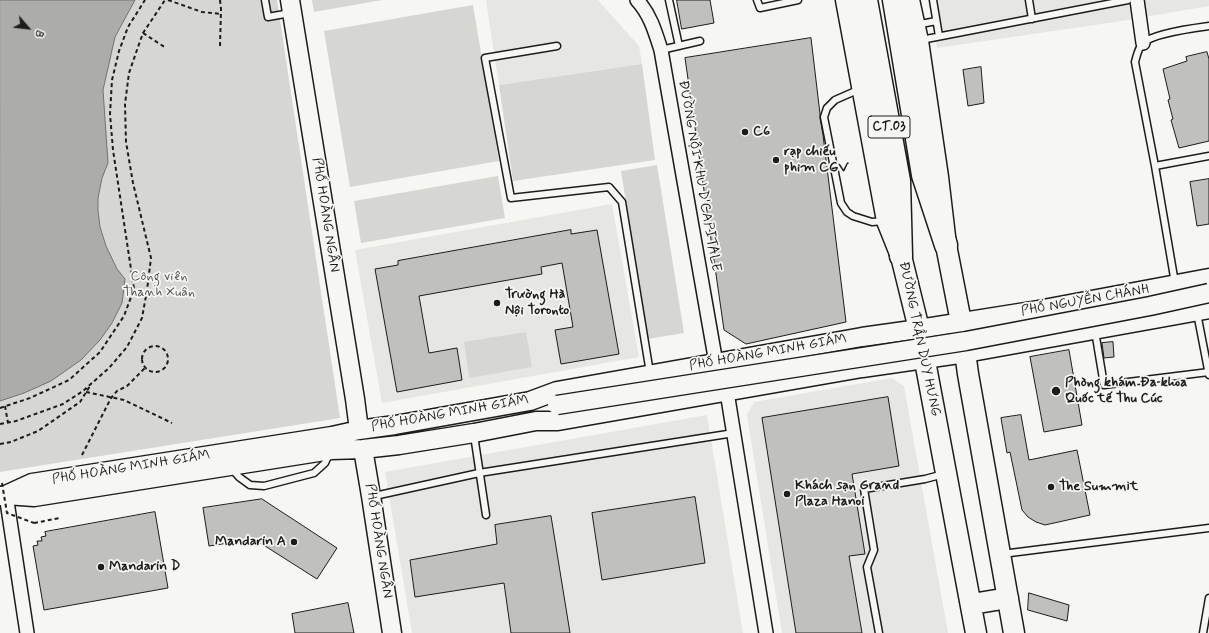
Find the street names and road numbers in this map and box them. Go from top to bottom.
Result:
street label: ĐƯỜNG NỘI KHU D'CAPITALE [674,79,724,273]
road number: CT.03 [868,116,910,138]
street label: PHỐ HOÀNG NGÂN [308,156,342,274]
street label: ĐƯỜNG TRẦN DUY HƯNG [894,260,944,418]
street label: PHỐ NGUYỄN CHÁNH [1020,281,1150,321]
street label: PHỐ HOÀNG MINH GIÁM [688,331,848,375]
street label: PHỐ HOÀNG MINH GIÁM [370,392,530,436]
street label: PHỐ HOÀNG MINH GIÁM [51,447,211,489]
street label: PHỐ HOÀNG NGÂN [361,482,395,600]

